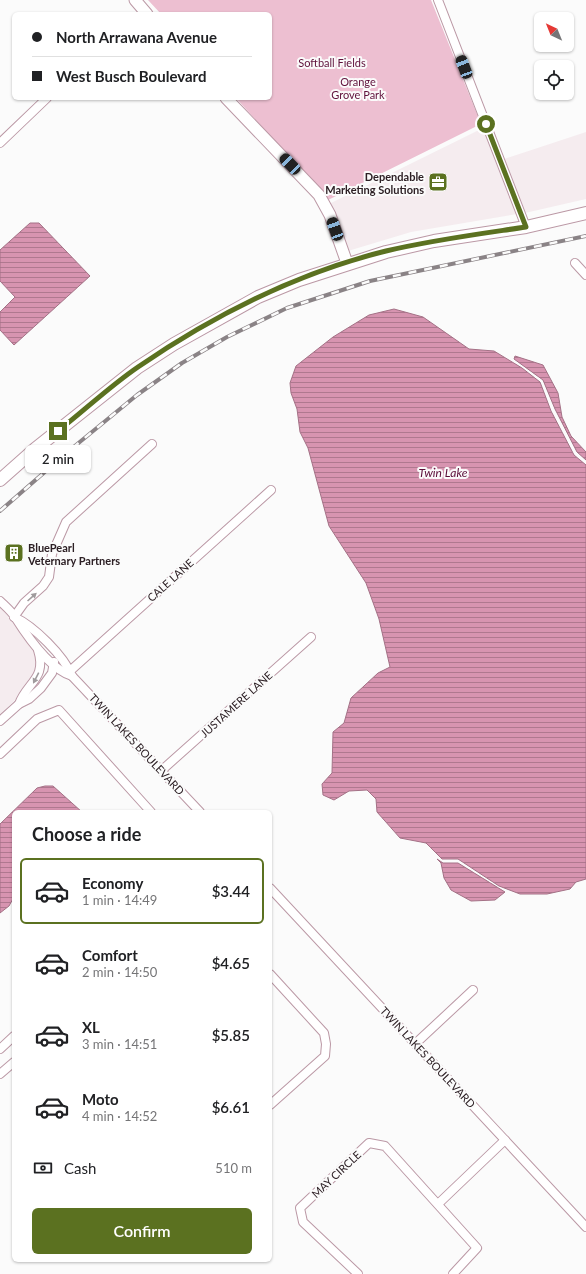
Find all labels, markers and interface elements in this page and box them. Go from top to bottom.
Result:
north arrow [534,12,574,52]
map controls [534,12,574,100]
text: North Arrawana Avenue [56,28,217,46]
car [454,54,474,80]
park label: Softball Fields [298,56,366,69]
button: locate [534,60,574,100]
text: West Busch Boulevard [56,67,206,85]
park label: Orange Grove Park [331,75,385,101]
route start [477,115,495,133]
car [277,151,303,177]
place label: Dependable Marketing Solutions [325,170,424,196]
office icon: Dependable Marketing Solutions [427,171,449,193]
car [325,216,345,242]
route end [49,422,67,440]
callout: 2 min [25,445,91,473]
text: 2 min [42,451,74,467]
water label: Twin Lake [419,465,468,480]
place label: BluePearl Veternary Partners [27,541,120,567]
building icon: BluePearl Veternary Partners [3,542,25,564]
street label: CALE LANE [144,556,196,604]
one-way arrow [27,592,37,601]
street label: JUSTAMERE LANE [197,668,275,740]
one-way arrow [33,672,39,684]
street label: TWIN LAKES BOULEVARD [87,691,187,797]
text: Choose a ride [32,823,141,845]
icon: car [34,873,70,909]
text: Economy [82,874,143,892]
text: $3.44 [212,882,250,900]
text: 1 min · 14:49 [82,892,157,908]
icon: car [34,945,70,981]
text: Comfort [82,946,138,964]
text: $4.65 [212,954,250,972]
text: 2 min · 14:50 [82,964,157,980]
street label: TWIN LAKES BOULEVARD [378,1004,478,1110]
icon: car [34,1017,70,1053]
text: XL [82,1018,100,1036]
text: $5.85 [212,1026,250,1044]
text: 3 min · 14:51 [82,1036,157,1052]
icon: car [34,1089,70,1125]
text: Moto [82,1090,119,1108]
text: $6.61 [212,1098,250,1116]
text: 4 min · 14:52 [82,1108,157,1124]
street label: MAY CIRCLE [309,1148,363,1200]
icon: cash [32,1157,54,1179]
text: Cash [64,1159,96,1177]
text: 510 m [215,1160,252,1176]
button: Confirm [32,1208,252,1254]

